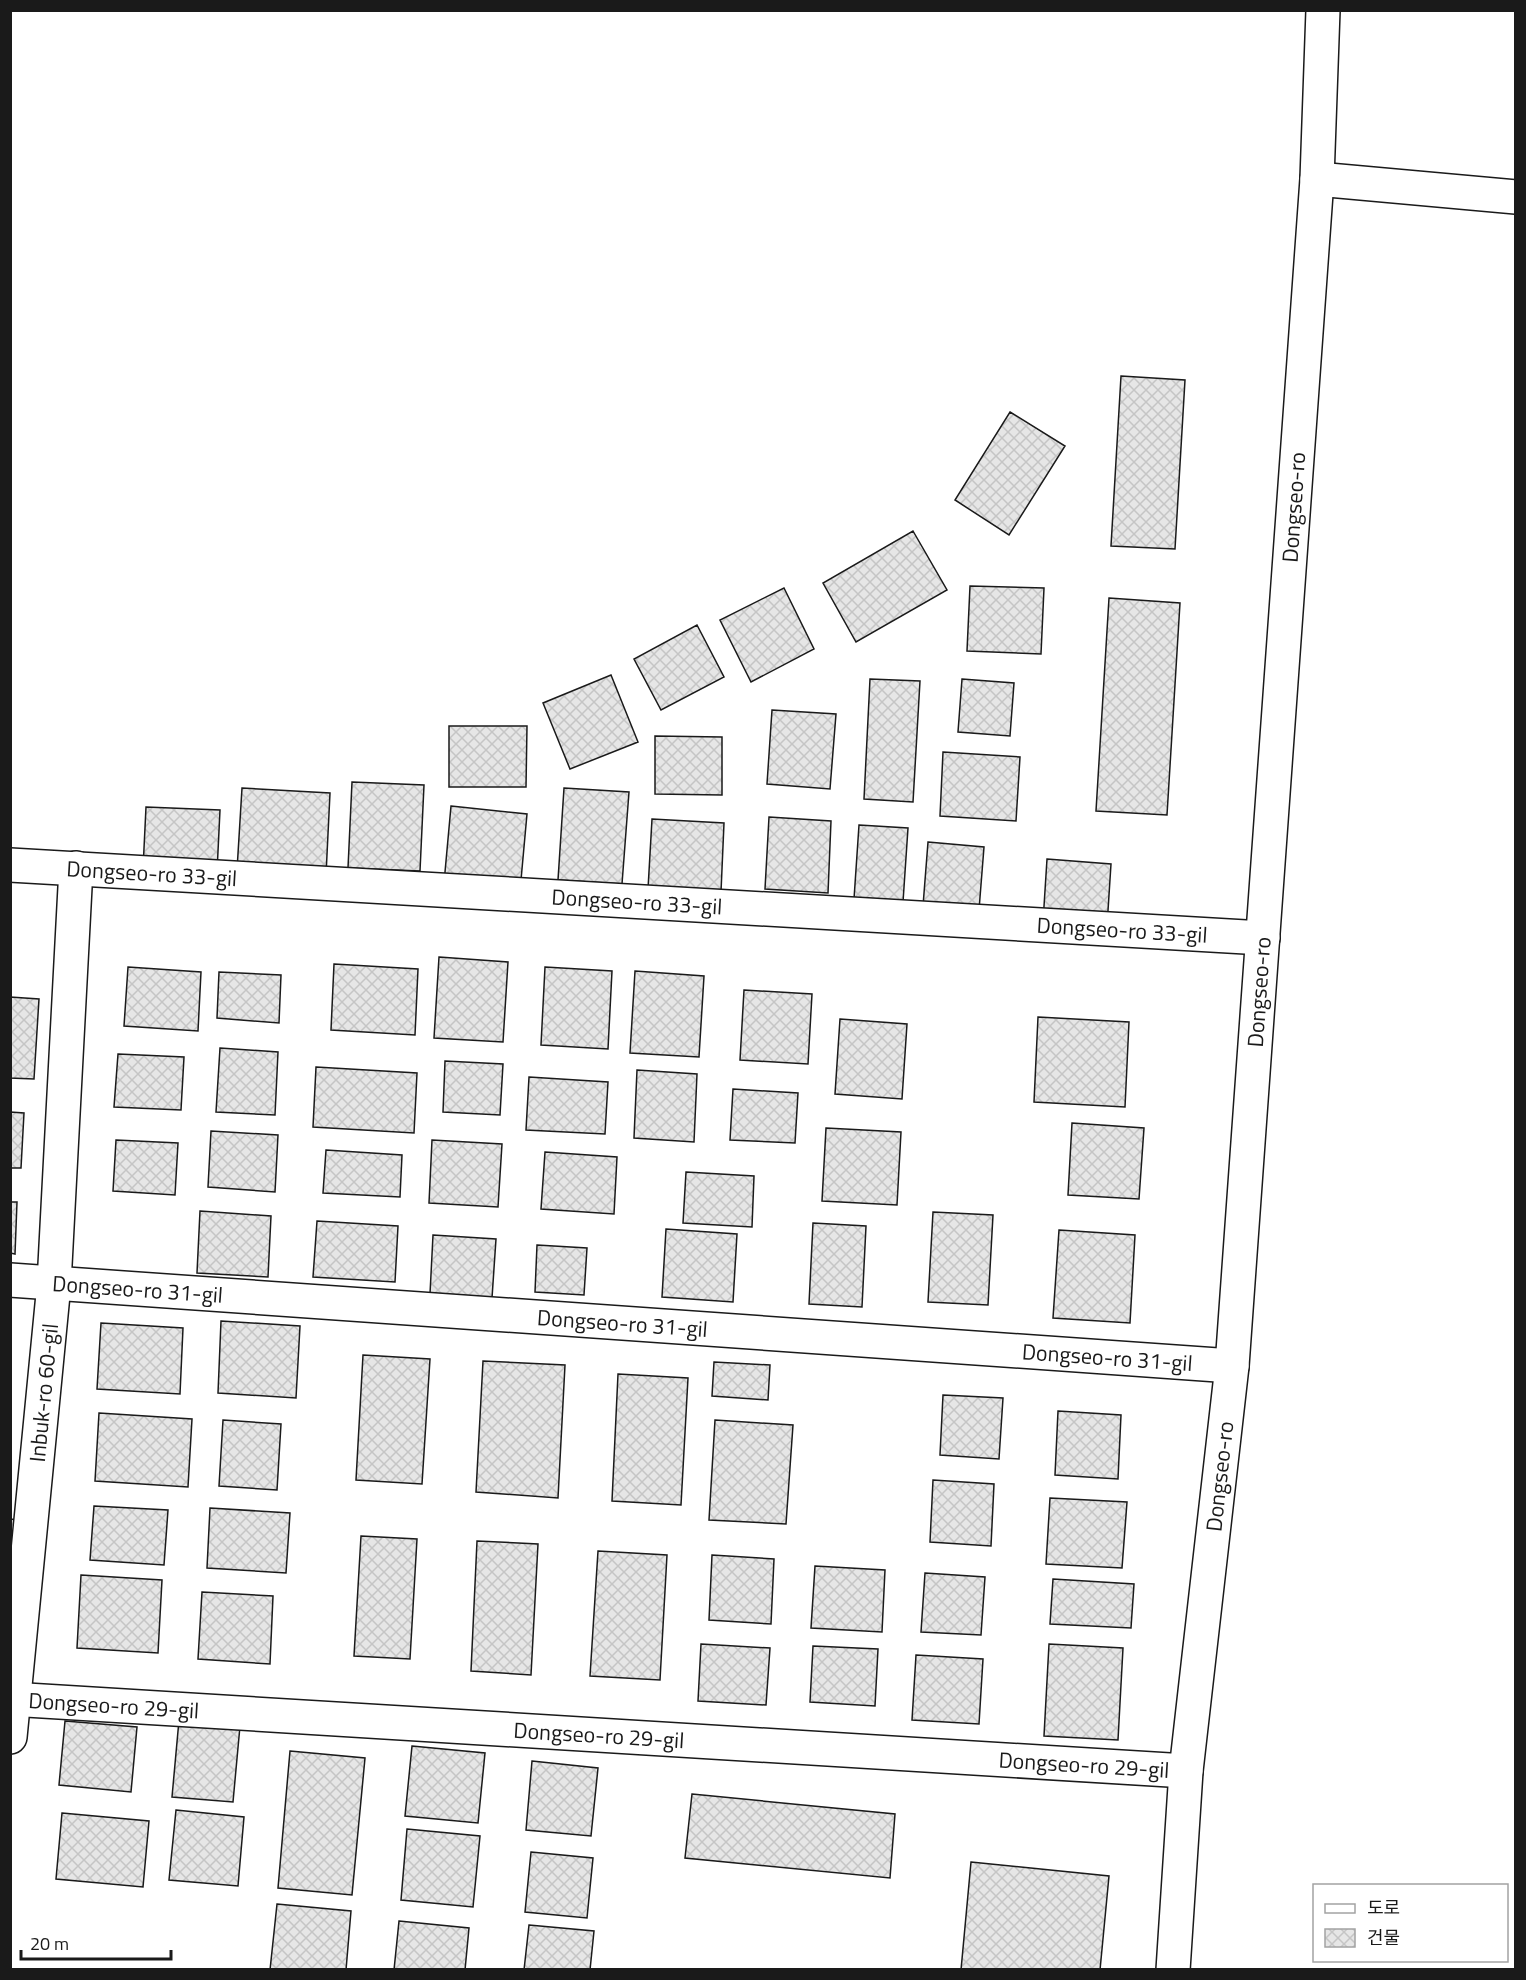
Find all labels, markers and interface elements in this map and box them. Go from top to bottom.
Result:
street label: Dongseo-ro [1273,451,1314,564]
street label: Dongseo-ro 33-gil [65,851,238,895]
street label: Dongseo-ro 33-gil [551,880,723,923]
street label: Dongseo-ro 33-gil [1036,908,1208,952]
street label: Dongseo-ro [1238,936,1280,1048]
street label: Dongseo-ro 31-gil [51,1266,224,1312]
street label: Dongseo-ro 31-gil [536,1300,709,1346]
street label: Inbuk-ro 60-gil [20,1322,67,1464]
street label: Dongseo-ro 31-gil [1021,1334,1194,1380]
street label: Dongseo-ro [1196,1419,1243,1533]
street label: Dongseo-ro 29-gil [27,1683,200,1728]
street label: Dongseo-ro 29-gil [513,1713,685,1757]
street label: Dongseo-ro 29-gil [998,1743,1170,1787]
legend [1313,1884,1508,1962]
text: 도로 [1367,1894,1400,1921]
scale bar [21,1923,171,1961]
text: 건물 [1367,1924,1400,1951]
text: 20 m [30,1930,69,1957]

